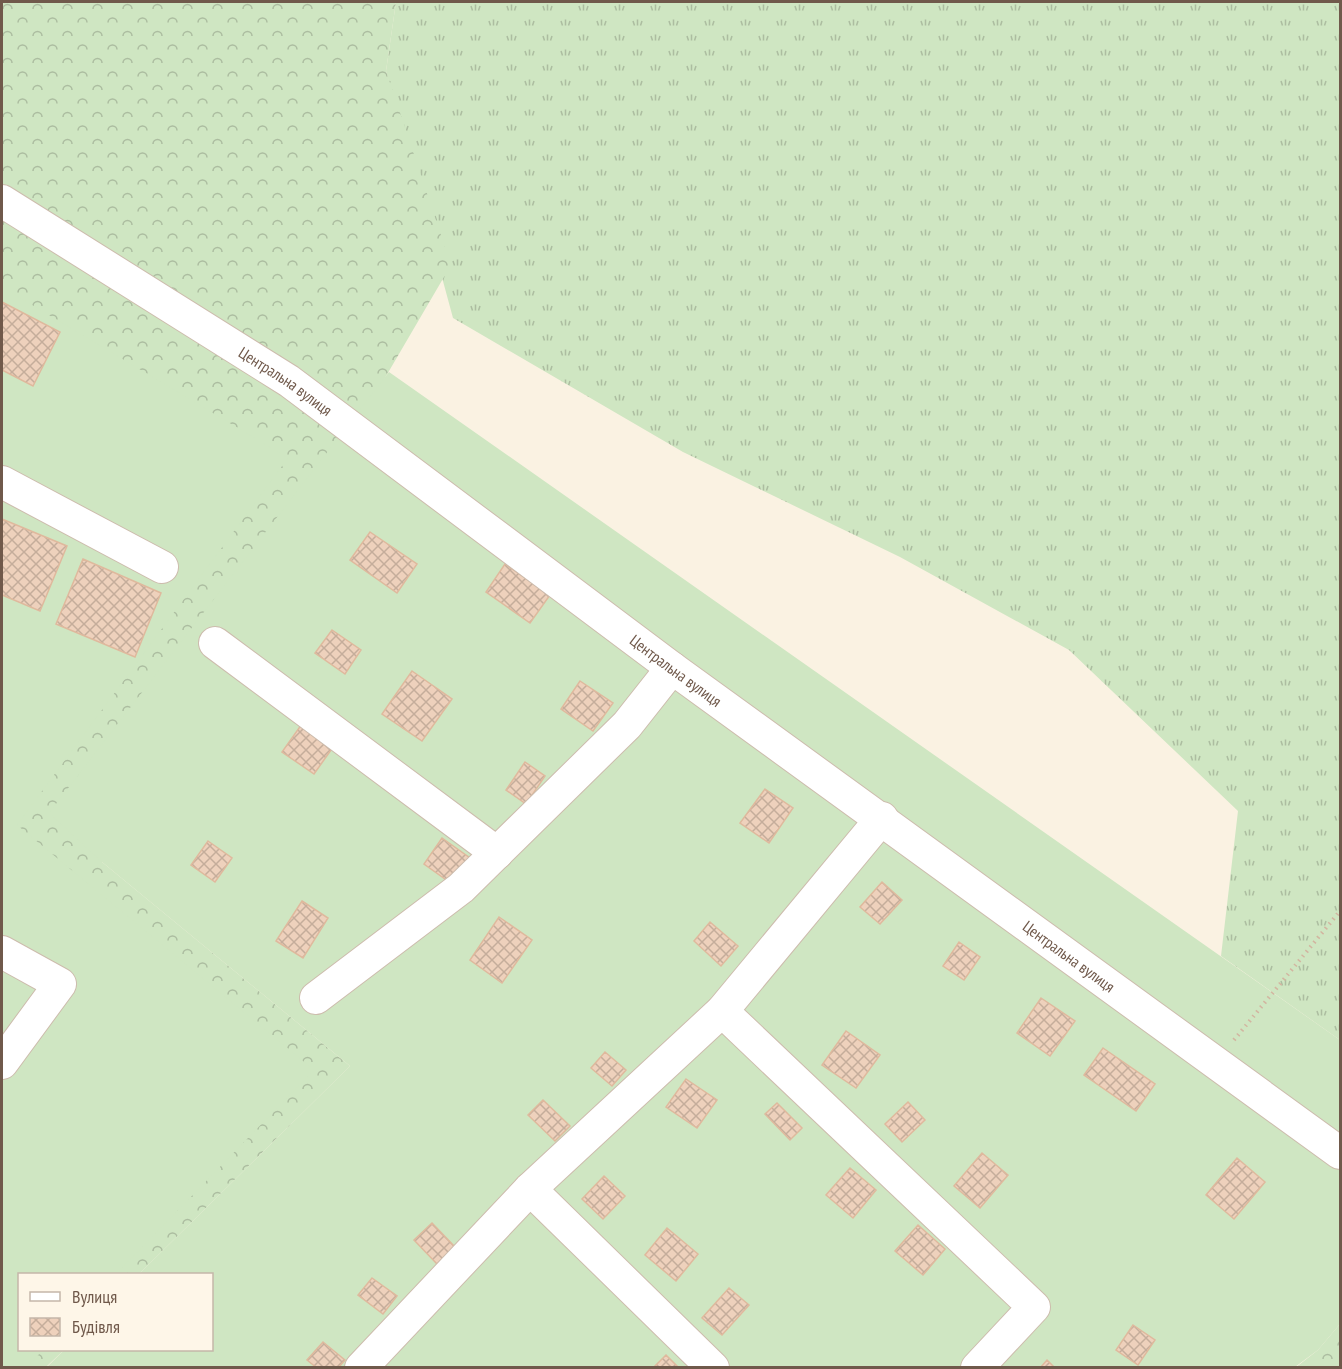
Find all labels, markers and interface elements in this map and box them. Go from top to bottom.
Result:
street label: Центральна вулиця [235,342,336,420]
street label: Центральна вулиця [626,630,726,711]
street label: Центральна вулиця [1019,916,1119,996]
legend [18,1273,213,1351]
text: Вулиця [72,1285,117,1308]
text: Будівля [72,1315,120,1338]

